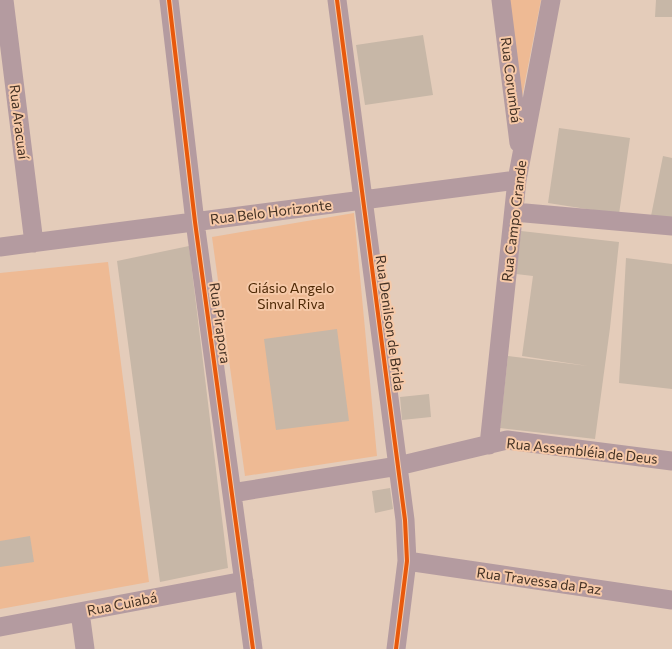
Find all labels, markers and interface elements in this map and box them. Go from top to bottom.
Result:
street label: Rua Corumbá [498,36,525,124]
street label: Rua Aracuaí [6,84,33,161]
street label: Rua Campo Grande [498,159,529,283]
street label: Rua Belo Horizonte [209,196,333,227]
street label: Rua Denilson de Brida [373,254,408,392]
park label: Giásio Angelo Sinval Riva [248,279,334,312]
street label: Rua Pirapora [206,281,235,365]
street label: Rua Assembléia de Deus [506,434,659,467]
street label: Rua Travessa da Paz [476,563,603,598]
street label: Rua Cuiabá [85,588,158,619]

